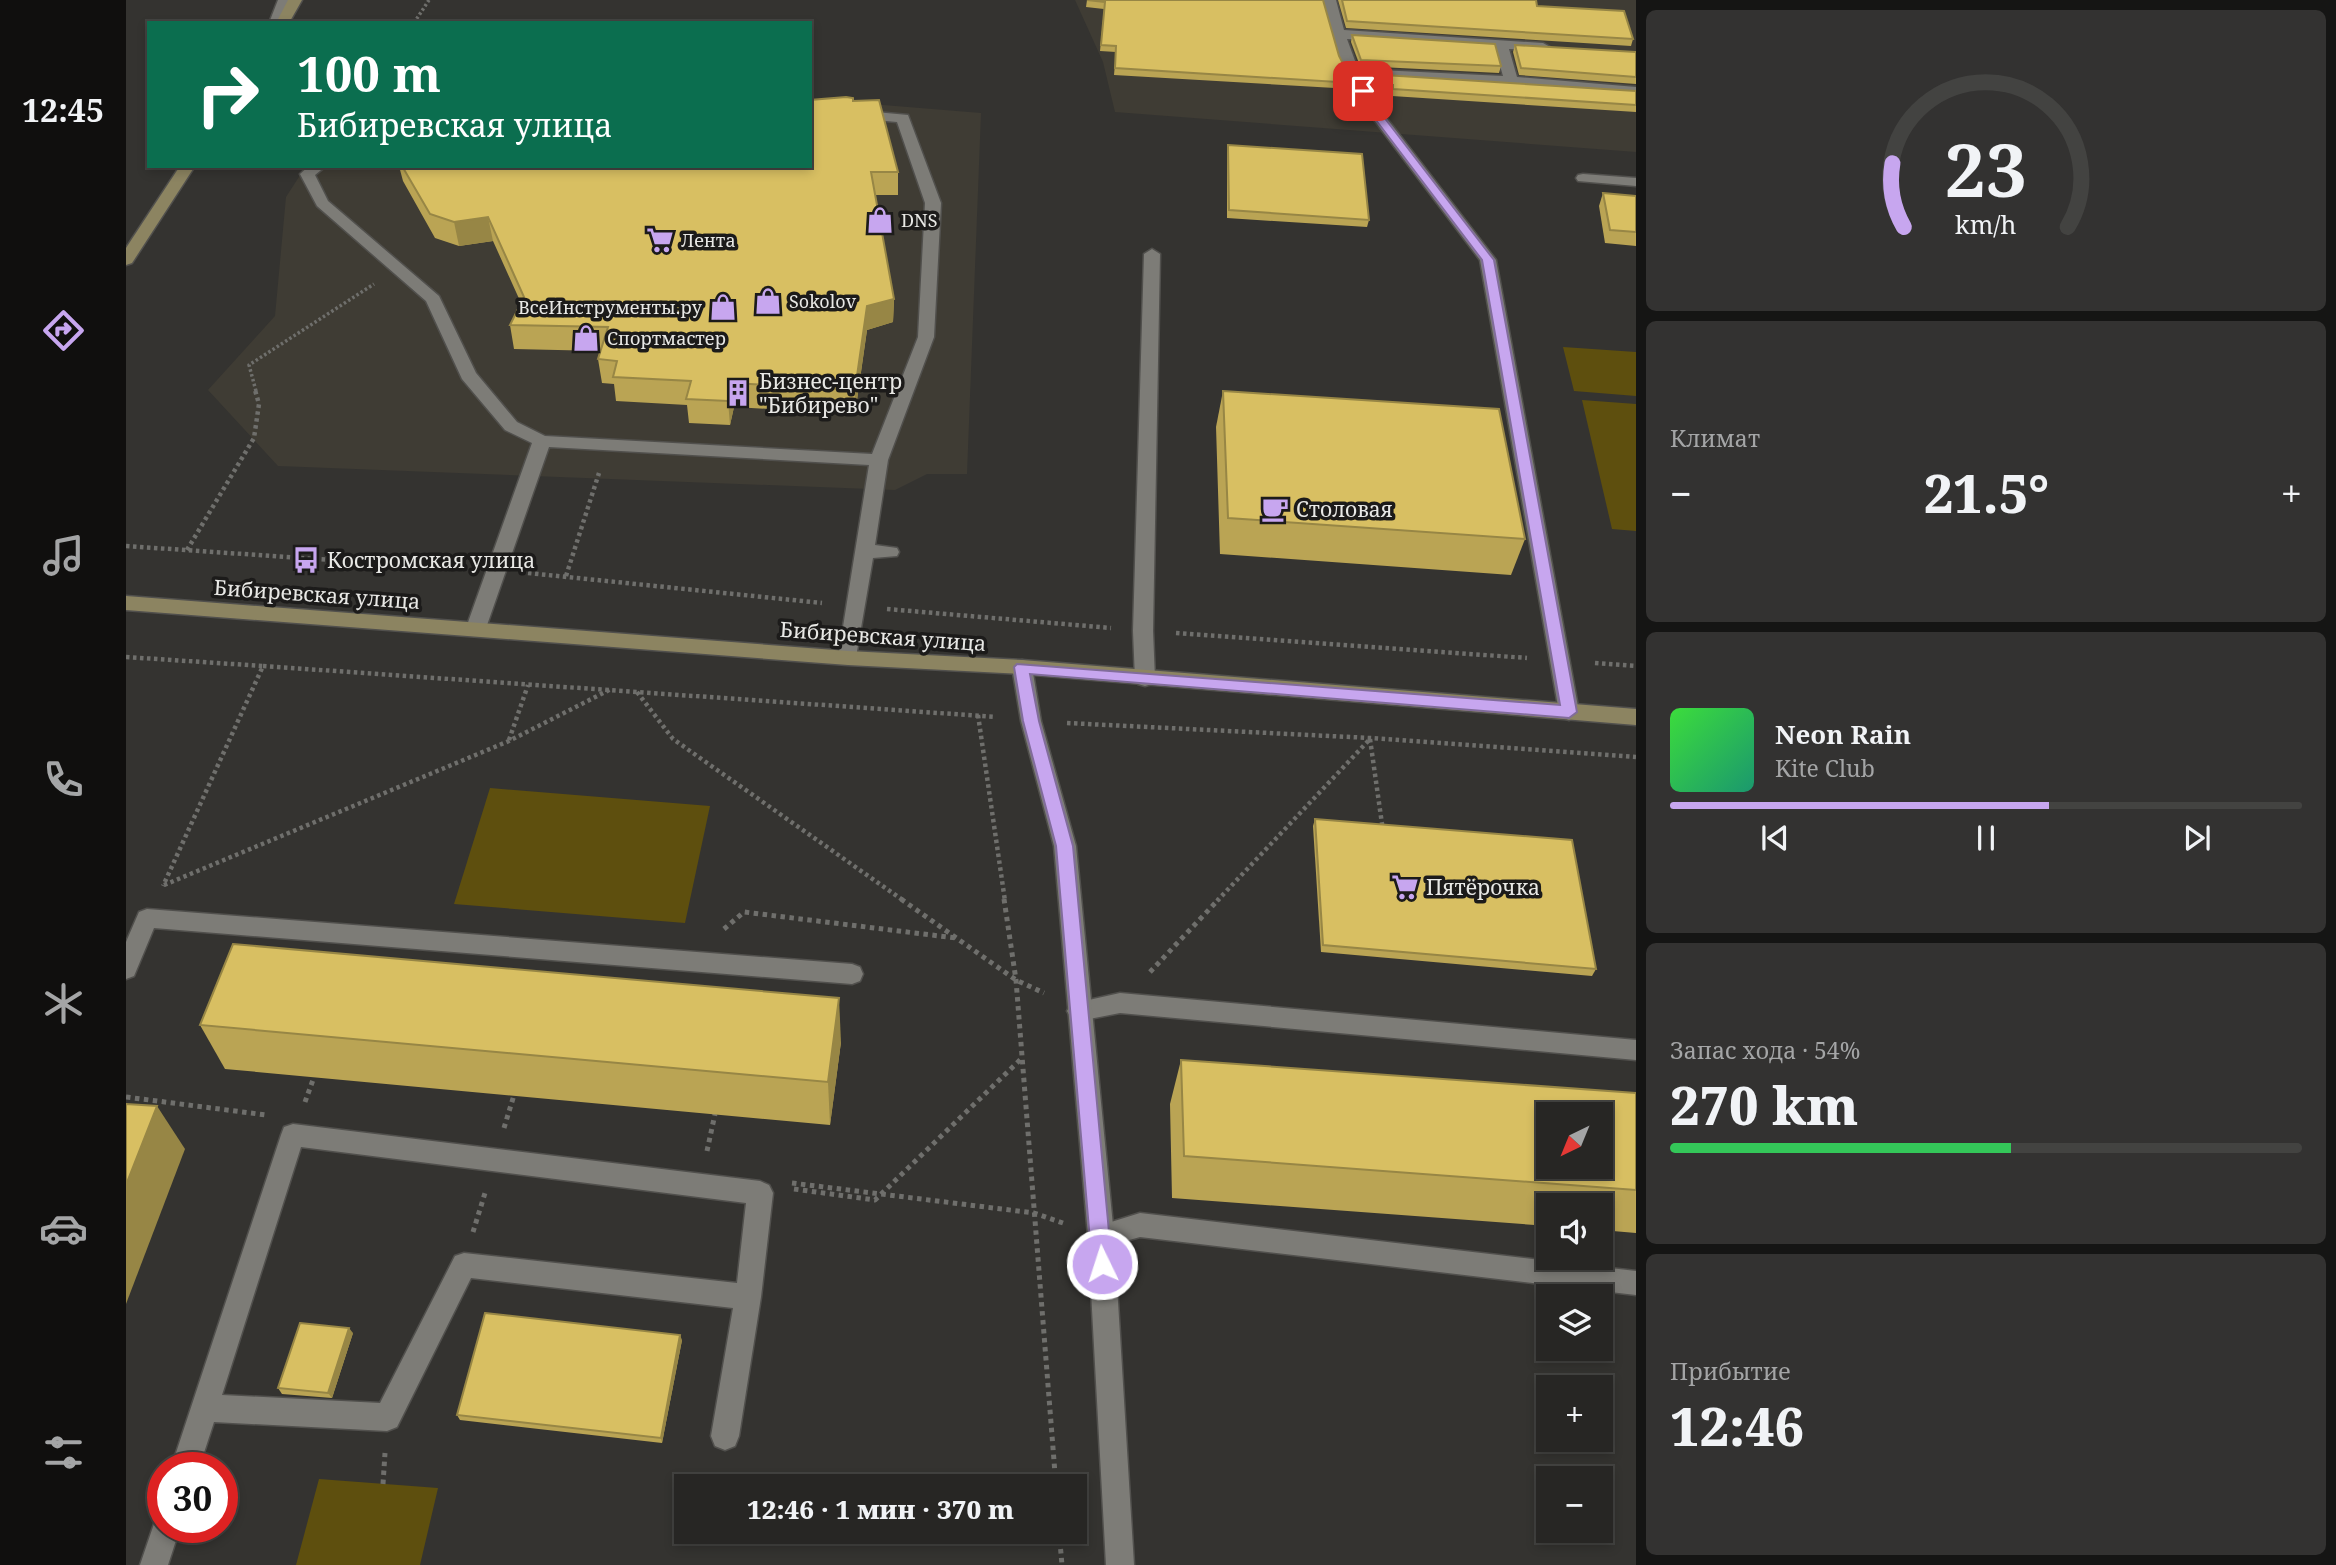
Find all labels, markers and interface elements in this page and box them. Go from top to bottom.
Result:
text: 100 m [297,40,441,106]
icon: right [182,49,273,140]
pin [1333,61,1393,121]
icon: arrive [1344,72,1382,110]
text: 12:45 [22,88,104,131]
text: Бибиревская улица [297,103,613,146]
text: 23 [1945,119,2027,218]
shop icon: DNS [865,205,895,235]
text: km/h [1955,206,2017,240]
place label: DNS [901,208,938,232]
supermarket icon: Лента [645,225,675,255]
place label: Лента [681,228,736,252]
shop icon: Sokolov [753,286,783,316]
place label: Sokolov [789,289,857,313]
shop icon: ВсеИнструменты.ру [708,292,738,322]
place label: ВсеИнструменты.ру [518,295,703,319]
icon: directions [39,306,88,355]
shop icon: Спортмастер [571,323,601,353]
place label: Спортмастер [607,326,726,350]
place label: Бизнес-центр "Бибирево" [759,367,902,419]
building icon: Бизнес-центр "Бибирево" [723,378,753,408]
text: Климат [1670,422,1760,454]
text: 21.5° [1924,457,2049,528]
text: − [1670,467,1692,519]
text: + [2281,467,2302,519]
cafe icon: Столовая [1260,494,1290,524]
place label: Столовая [1296,495,1393,523]
icon: music [39,531,88,580]
bus stop icon: Костромская улица [291,545,321,575]
place label: Костромская улица [327,546,535,574]
street label: Бибиревская улица [213,573,421,615]
street label: Бибиревская улица [779,615,987,657]
text: Neon Rain [1775,716,1911,752]
text: Kite Club [1775,752,1875,784]
icon: phone [39,755,88,804]
icon: previous [1756,819,1794,857]
icon: pause [1967,819,2005,857]
icon: next [2178,819,2216,857]
supermarket icon: Пятёрочка [1390,872,1420,902]
place label: Пятёрочка [1426,873,1540,901]
icon: climate [39,979,88,1028]
text: Запас хода · 54% [1670,1034,1860,1066]
text: 270 km [1670,1069,1858,1140]
north arrow [1536,1102,1614,1180]
map controls [1536,1102,1613,1543]
button: sound [1536,1193,1613,1270]
icon: car [39,1204,88,1253]
position arrow [1065,1227,1139,1301]
button: layers [1536,1284,1613,1361]
text: Прибытие [1670,1355,1791,1387]
button: + [1536,1375,1613,1452]
text: 12:46 [1670,1390,1804,1461]
icon: filters [39,1428,88,1477]
speed limit sign: 30 [147,1452,238,1543]
button: − [1536,1466,1613,1543]
text: 12:46 · 1 мин · 370 m [747,1491,1014,1527]

